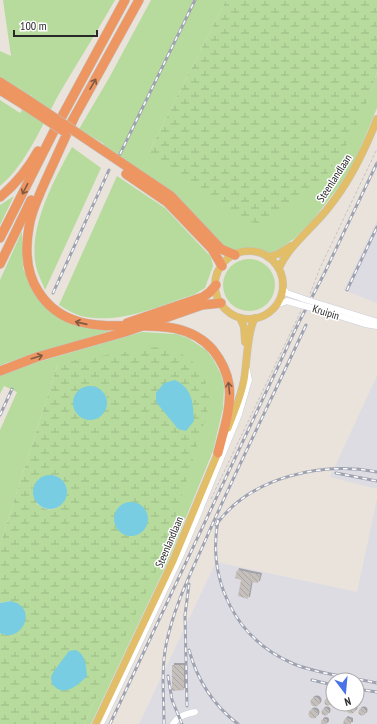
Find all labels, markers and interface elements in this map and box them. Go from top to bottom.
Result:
scale bar [14,12,97,38]
text: 100 m [20,18,47,33]
one-way arrow [90,78,98,90]
street label: Steenlandlaan [313,151,355,205]
one-way arrow [20,183,28,195]
street label: Kruipin [311,301,341,323]
one-way arrow [75,318,88,326]
one-way arrow [30,353,43,360]
one-way arrow [225,382,233,395]
street label: Steenlandlaan [152,514,186,570]
north arrow [325,672,365,712]
text: N [343,694,353,709]

